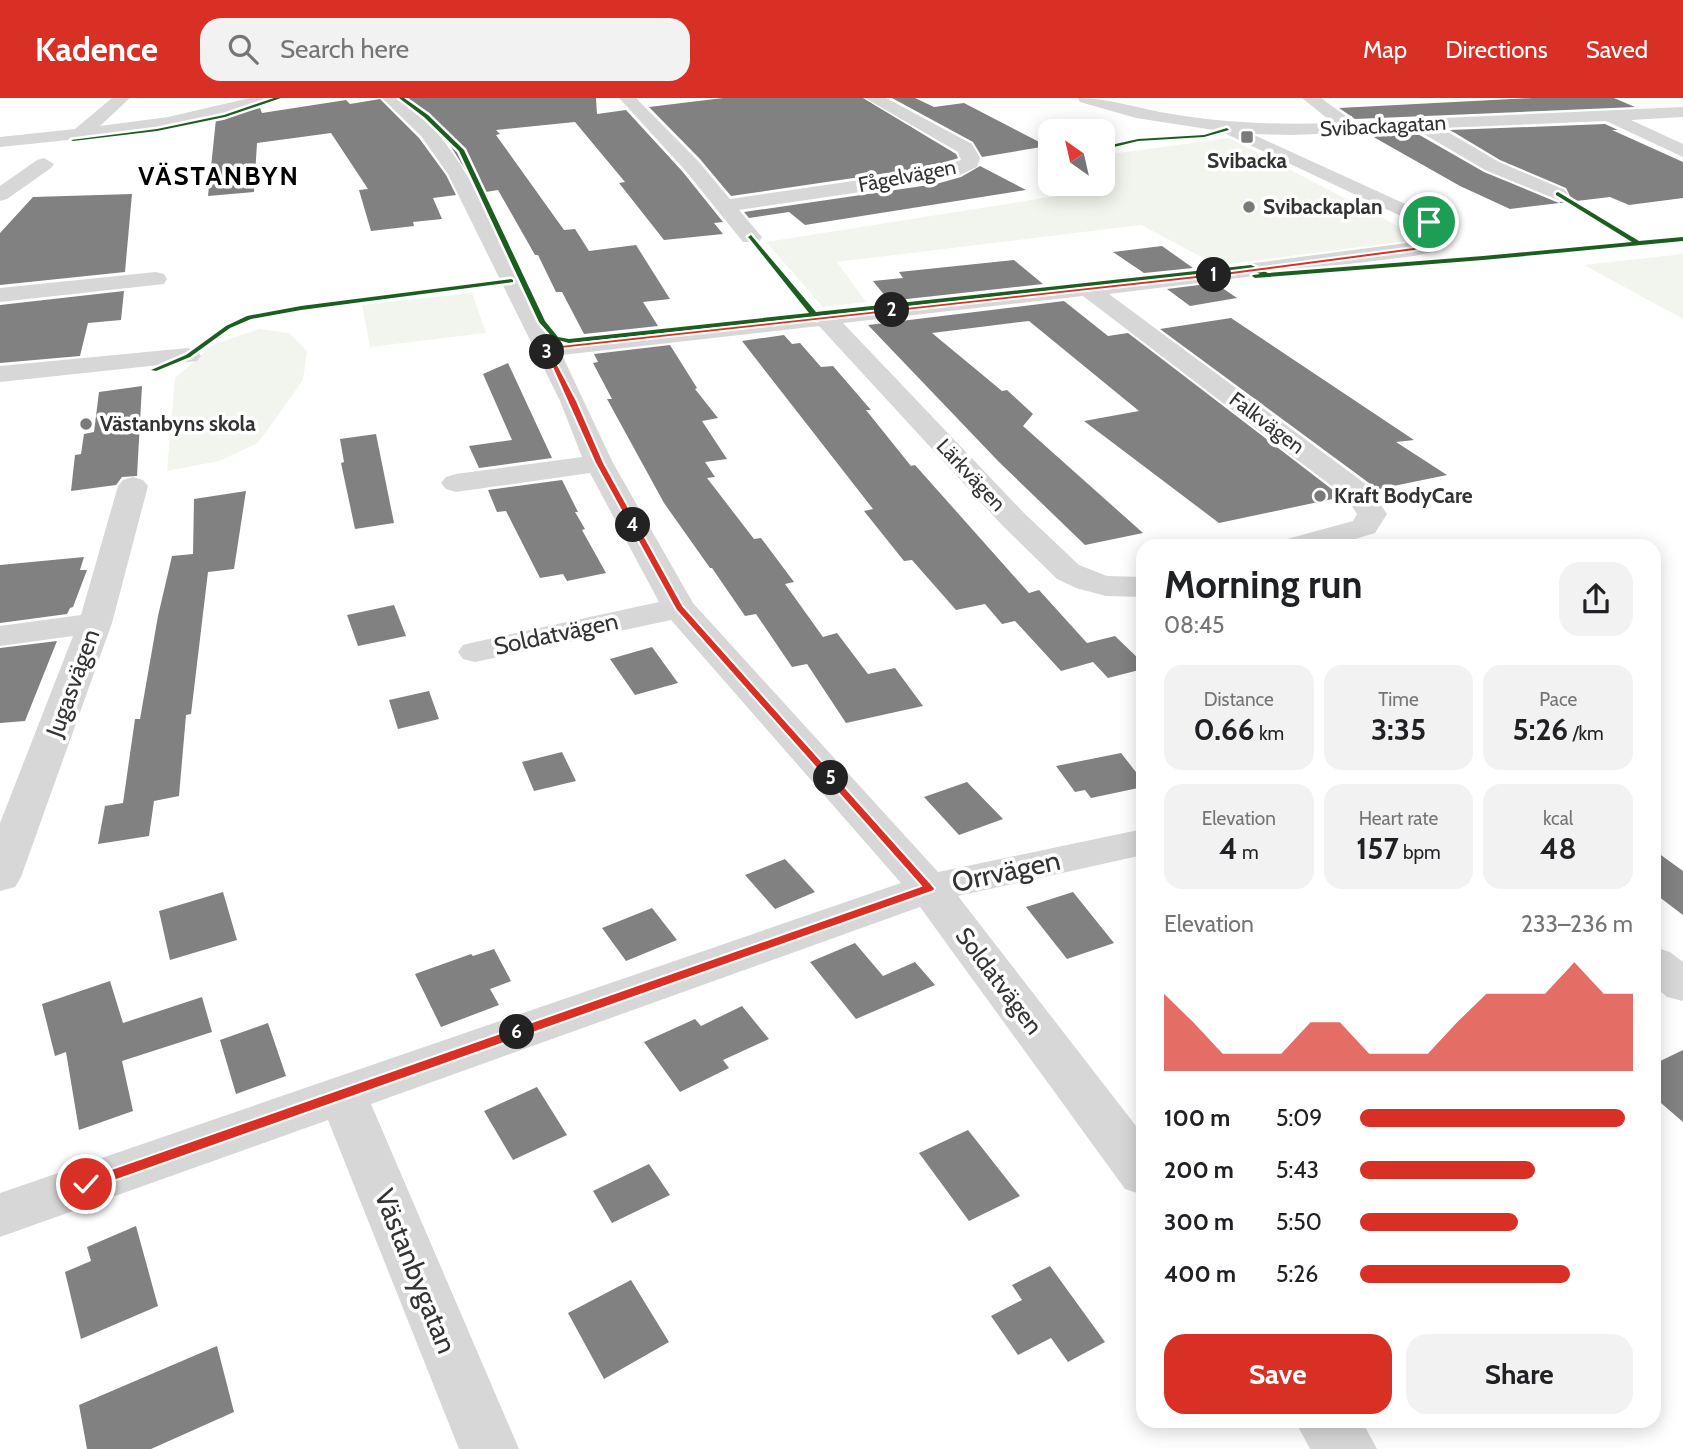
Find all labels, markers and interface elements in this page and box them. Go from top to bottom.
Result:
search box [200,18,690,81]
text: Kadence [35,29,158,69]
icon: search [224,30,262,68]
text: Search here [280,33,409,65]
text: Map [1363,35,1407,64]
text: Directions [1445,35,1548,64]
text: Saved [1586,35,1648,64]
street label: Svibackagatan [1319,110,1447,141]
north arrow [1038,119,1115,196]
map controls [1038,119,1115,196]
marker: Svibacka [1239,129,1255,145]
place label: Svibacka [1207,148,1288,173]
street label: Fågelvägen [856,154,958,197]
district label: VÄSTANBYN [138,160,300,192]
pin [1399,192,1459,252]
place label: Svibackaplan [1263,194,1383,219]
marker: Svibackaplan [1241,199,1257,215]
icon: arrive [1410,203,1448,241]
pin: 1 [1196,258,1232,292]
text: 1 [1210,263,1217,286]
pin: 2 [874,292,910,328]
text: 2 [886,298,897,321]
pin: 3 [530,334,564,370]
text: 3 [541,340,552,363]
street label: Falkvägen [1225,386,1310,459]
place label: Västanbyns skola [100,411,256,436]
marker: Västanbyns skola [78,416,94,432]
street label: Lärkvägen [932,433,1011,516]
place label: Kraft BodyCare [1334,483,1473,508]
marker: Kraft BodyCare [1312,488,1328,504]
pin: 4 [616,508,650,542]
text: 4 [627,513,638,536]
text: Morning run [1164,561,1363,608]
button: share [1559,562,1633,636]
street label: Soldatvägen [491,606,621,661]
text: 08:45 [1164,611,1225,639]
street label: Jugasvägen [39,625,105,742]
text: Distance [1204,688,1274,711]
text: Time [1378,688,1419,711]
text: Pace [1539,688,1577,711]
text: 0.66 [1193,711,1255,748]
text: 3:35 [1371,711,1426,748]
text: 5:26 [1513,711,1568,748]
text: km [1255,722,1284,745]
text: /km [1568,722,1604,745]
pin: 5 [814,760,848,796]
text: 5 [825,766,836,789]
text: Elevation [1202,807,1276,830]
text: Heart rate [1359,807,1438,830]
text: kcal [1543,807,1573,830]
text: 4 [1219,830,1238,867]
text: 157 [1356,830,1399,867]
text: 48 [1540,830,1577,867]
text: m [1238,841,1259,864]
text: bpm [1399,841,1441,864]
street label: Orrvägen [949,843,1063,899]
text: Elevation [1164,910,1254,938]
text: 233–236 m [1521,910,1633,938]
street label: Soldatvägen [950,922,1049,1040]
pin: 6 [500,1014,534,1049]
text: 6 [511,1020,522,1043]
text: 100 m [1164,1104,1230,1132]
text: 5:09 [1276,1104,1322,1132]
pin [56,1154,116,1214]
text: 200 m [1164,1156,1234,1184]
text: 5:43 [1276,1156,1319,1184]
icon: check [67,1165,105,1203]
street label: Västanbygatan [368,1184,464,1358]
text: 300 m [1164,1208,1234,1236]
text: 5:50 [1276,1208,1322,1236]
text: 400 m [1164,1260,1236,1288]
text: 5:26 [1276,1260,1318,1288]
button: Save [1164,1334,1392,1414]
button: Share [1406,1334,1633,1414]

